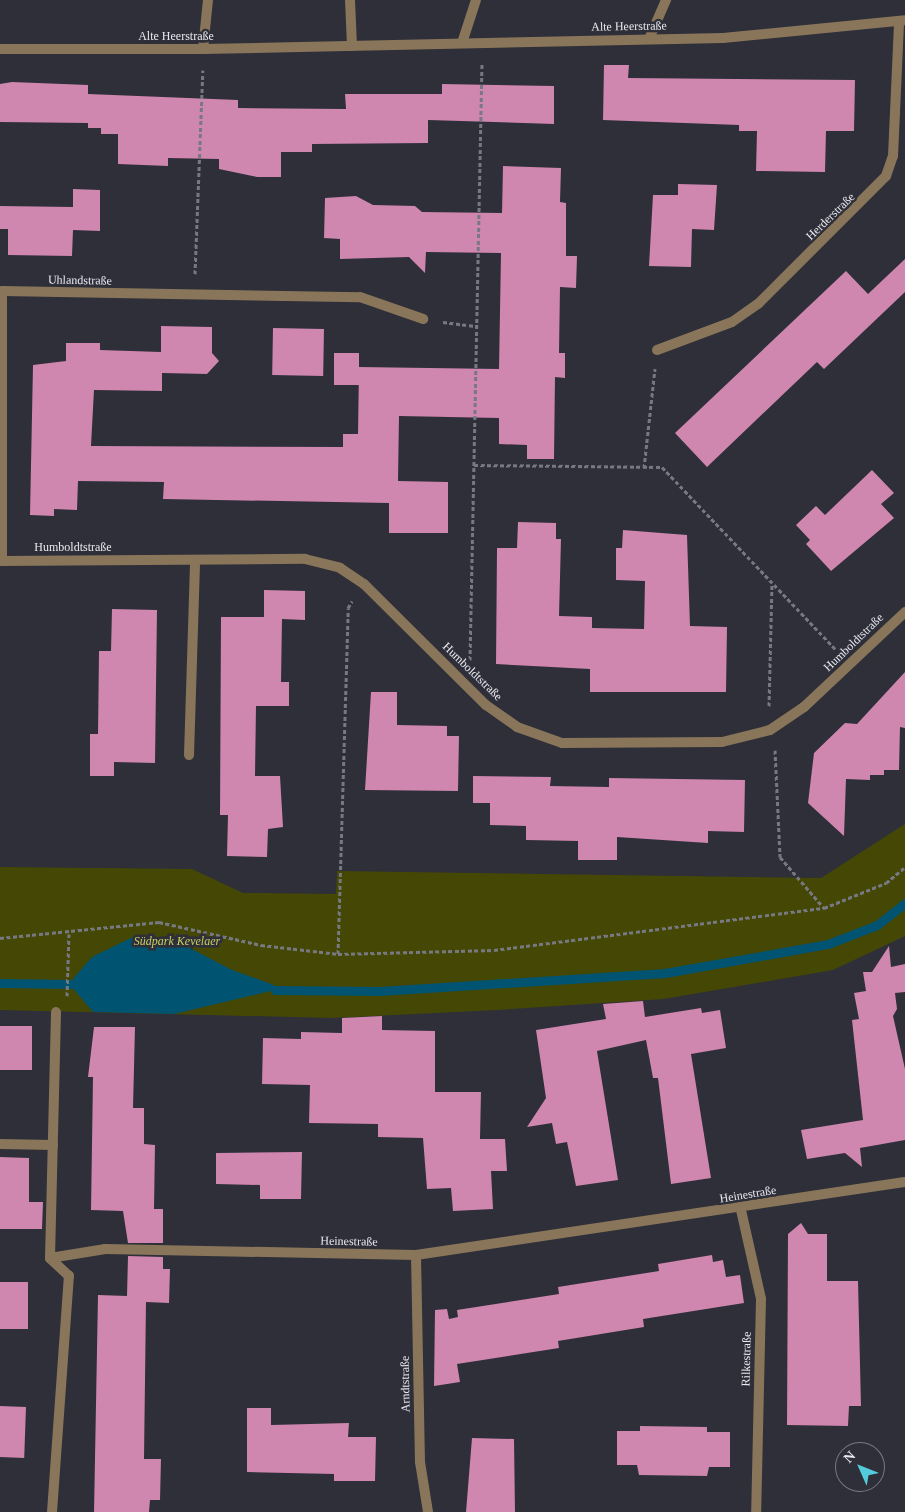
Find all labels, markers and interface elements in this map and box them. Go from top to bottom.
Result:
street label: Alte Heerstraße [591,19,667,35]
street label: Alte Heerstraße [138,30,214,44]
street label: Herderstraße [804,190,858,244]
street label: Uhlandstraße [48,273,112,289]
street label: Humboldtstraße [34,541,112,555]
street label: Humboldtstraße [821,611,887,675]
street label: Humboldtstraße [439,640,505,704]
park label: Südpark Kevelaer [134,935,220,949]
street label: Heinestraße [719,1183,777,1207]
street label: Heinestraße [320,1234,378,1250]
street label: Rilkestraße [739,1332,755,1386]
street label: Arndtstraße [398,1356,414,1412]
north arrow [835,1442,885,1492]
text: N [841,1448,858,1466]

